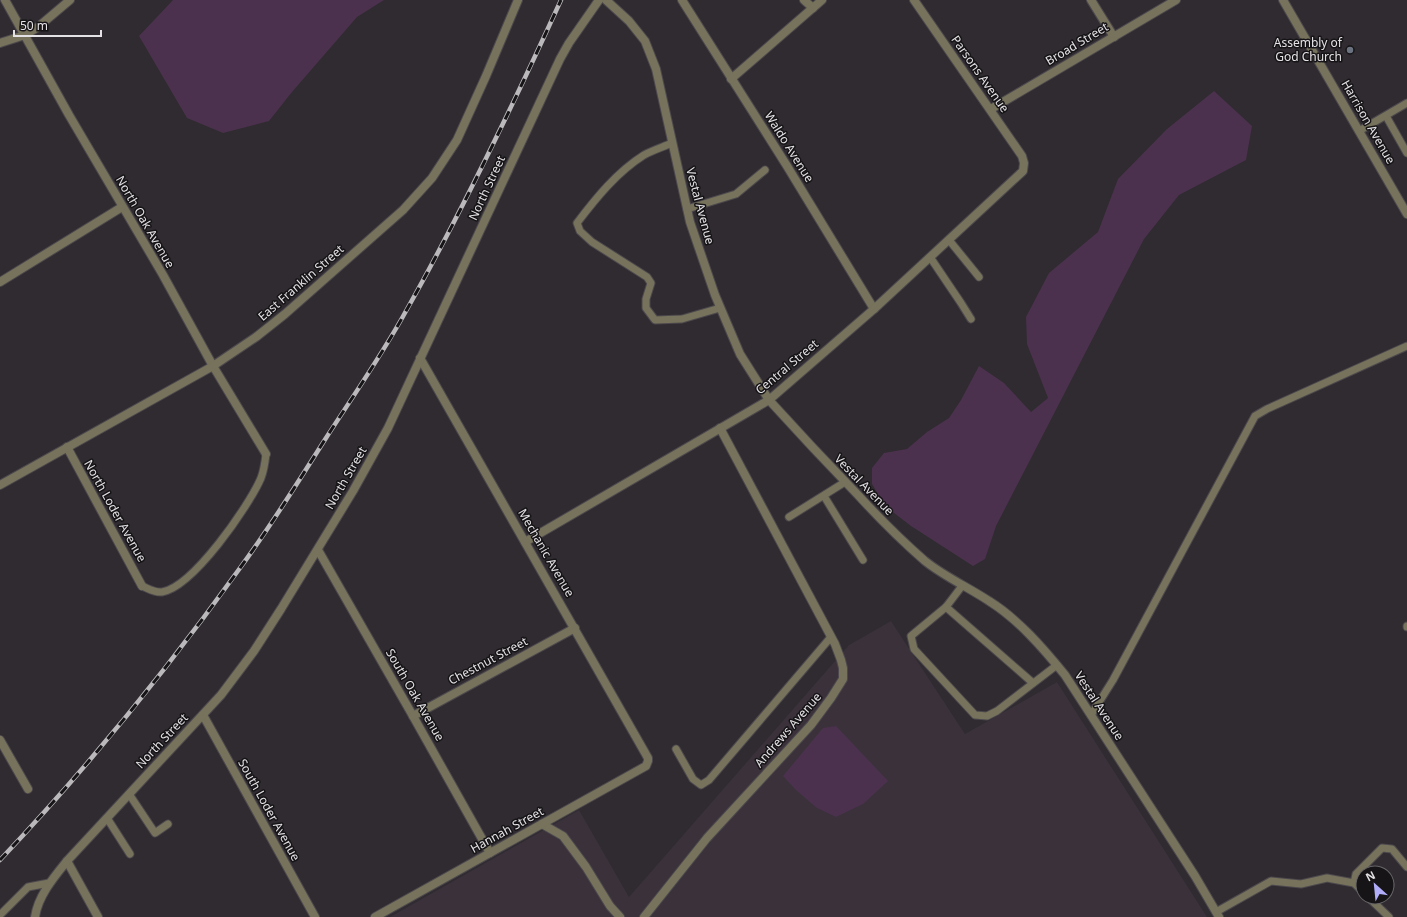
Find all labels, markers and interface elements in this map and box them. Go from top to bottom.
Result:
scale bar [14,12,101,38]
text: 50 m [20,17,48,34]
street label: Broad Street [1042,18,1112,69]
street label: Parsons Avenue [948,32,1013,116]
place label: Assembly of God Church [1274,34,1343,65]
marker: Assembly of God Church [1345,45,1355,55]
street label: Harrison Avenue [1337,77,1399,167]
street label: Waldo Avenue [761,108,818,186]
street label: North Street [464,152,509,223]
street label: Vestal Avenue [682,166,719,246]
street label: North Oak Avenue [112,172,179,271]
street label: East Franklin Street [254,240,348,325]
street label: Central Street [752,335,822,398]
street label: North Street [321,443,371,512]
street label: Vestal Avenue [831,450,898,519]
street label: North Loder Avenue [80,457,151,565]
street label: Mechanic Avenue [514,506,579,600]
street label: Chestnut Street [445,632,531,689]
street label: South Oak Avenue [382,646,449,744]
street label: Vestal Avenue [1071,668,1128,744]
street label: Andrews Avenue [750,688,825,771]
street label: North Street [132,709,192,772]
street label: South Loder Avenue [234,756,305,864]
street label: Hannah Street [467,802,547,857]
north arrow [1355,865,1395,905]
text: N [1363,867,1378,884]

